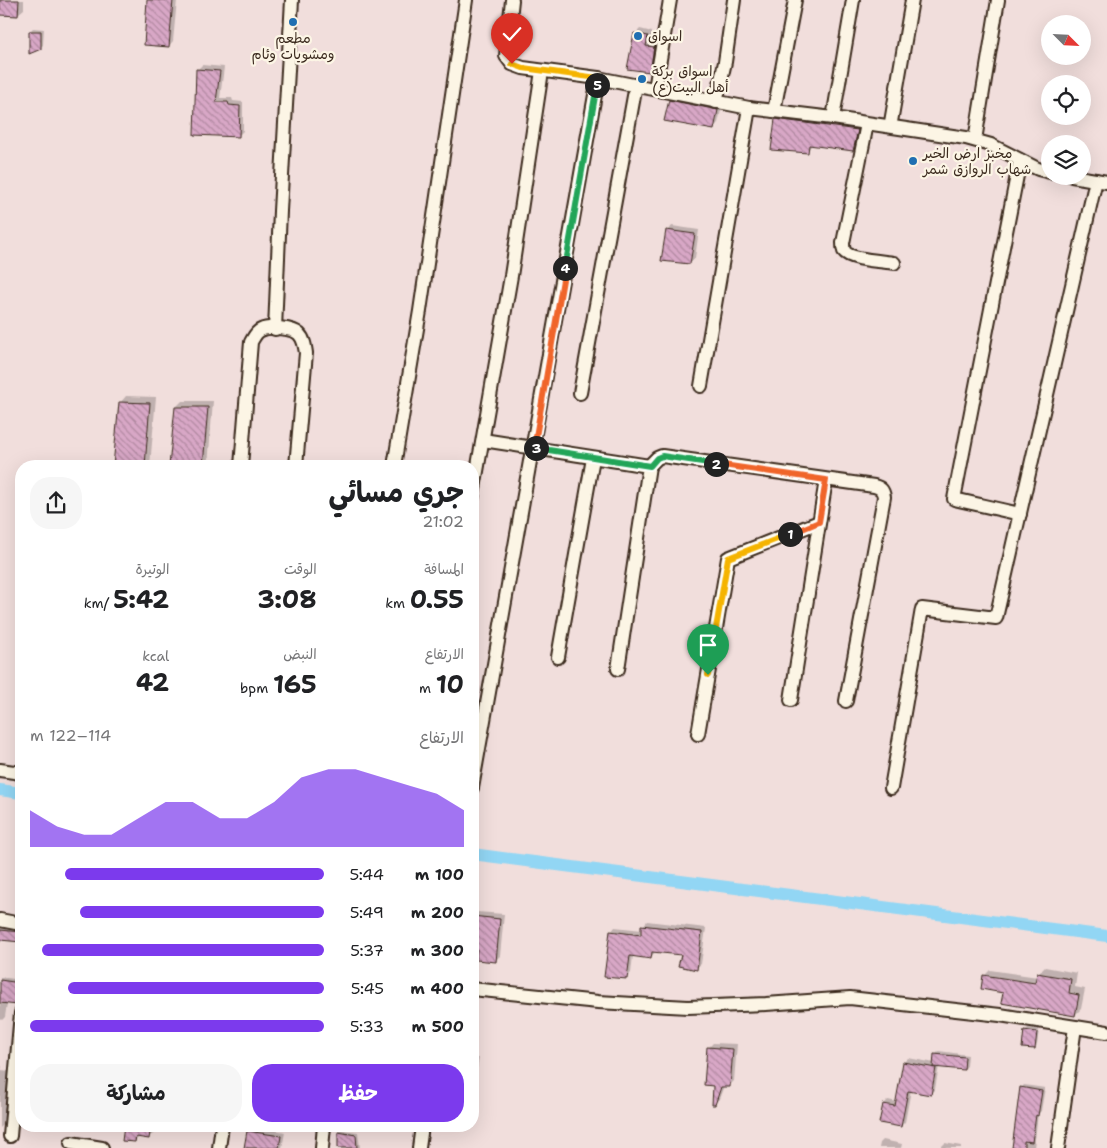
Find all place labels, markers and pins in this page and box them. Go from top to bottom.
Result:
pin [491,13,533,64]
marker: مطعم ومشويات وئام [287,16,299,28]
place label: اسواق [648,27,682,45]
place label: مطعم ومشويات وئام [252,29,334,65]
marker: اسواق [632,30,644,42]
place label: اسواق بركة أهل البيت(ع) [652,62,729,97]
pin: 5 [584,72,610,98]
marker: اسواق بركة أهل البيت(ع) [636,73,648,85]
place label: مخبز ارض الخير شهاب الروازق شمر [922,144,1031,178]
marker: مخبز ارض الخير شهاب الروازق شمر [907,155,919,167]
pin: 4 [552,256,578,280]
pin: 3 [524,436,548,460]
pin: 2 [704,452,728,476]
pin: 1 [778,522,802,546]
pin [687,624,729,675]

